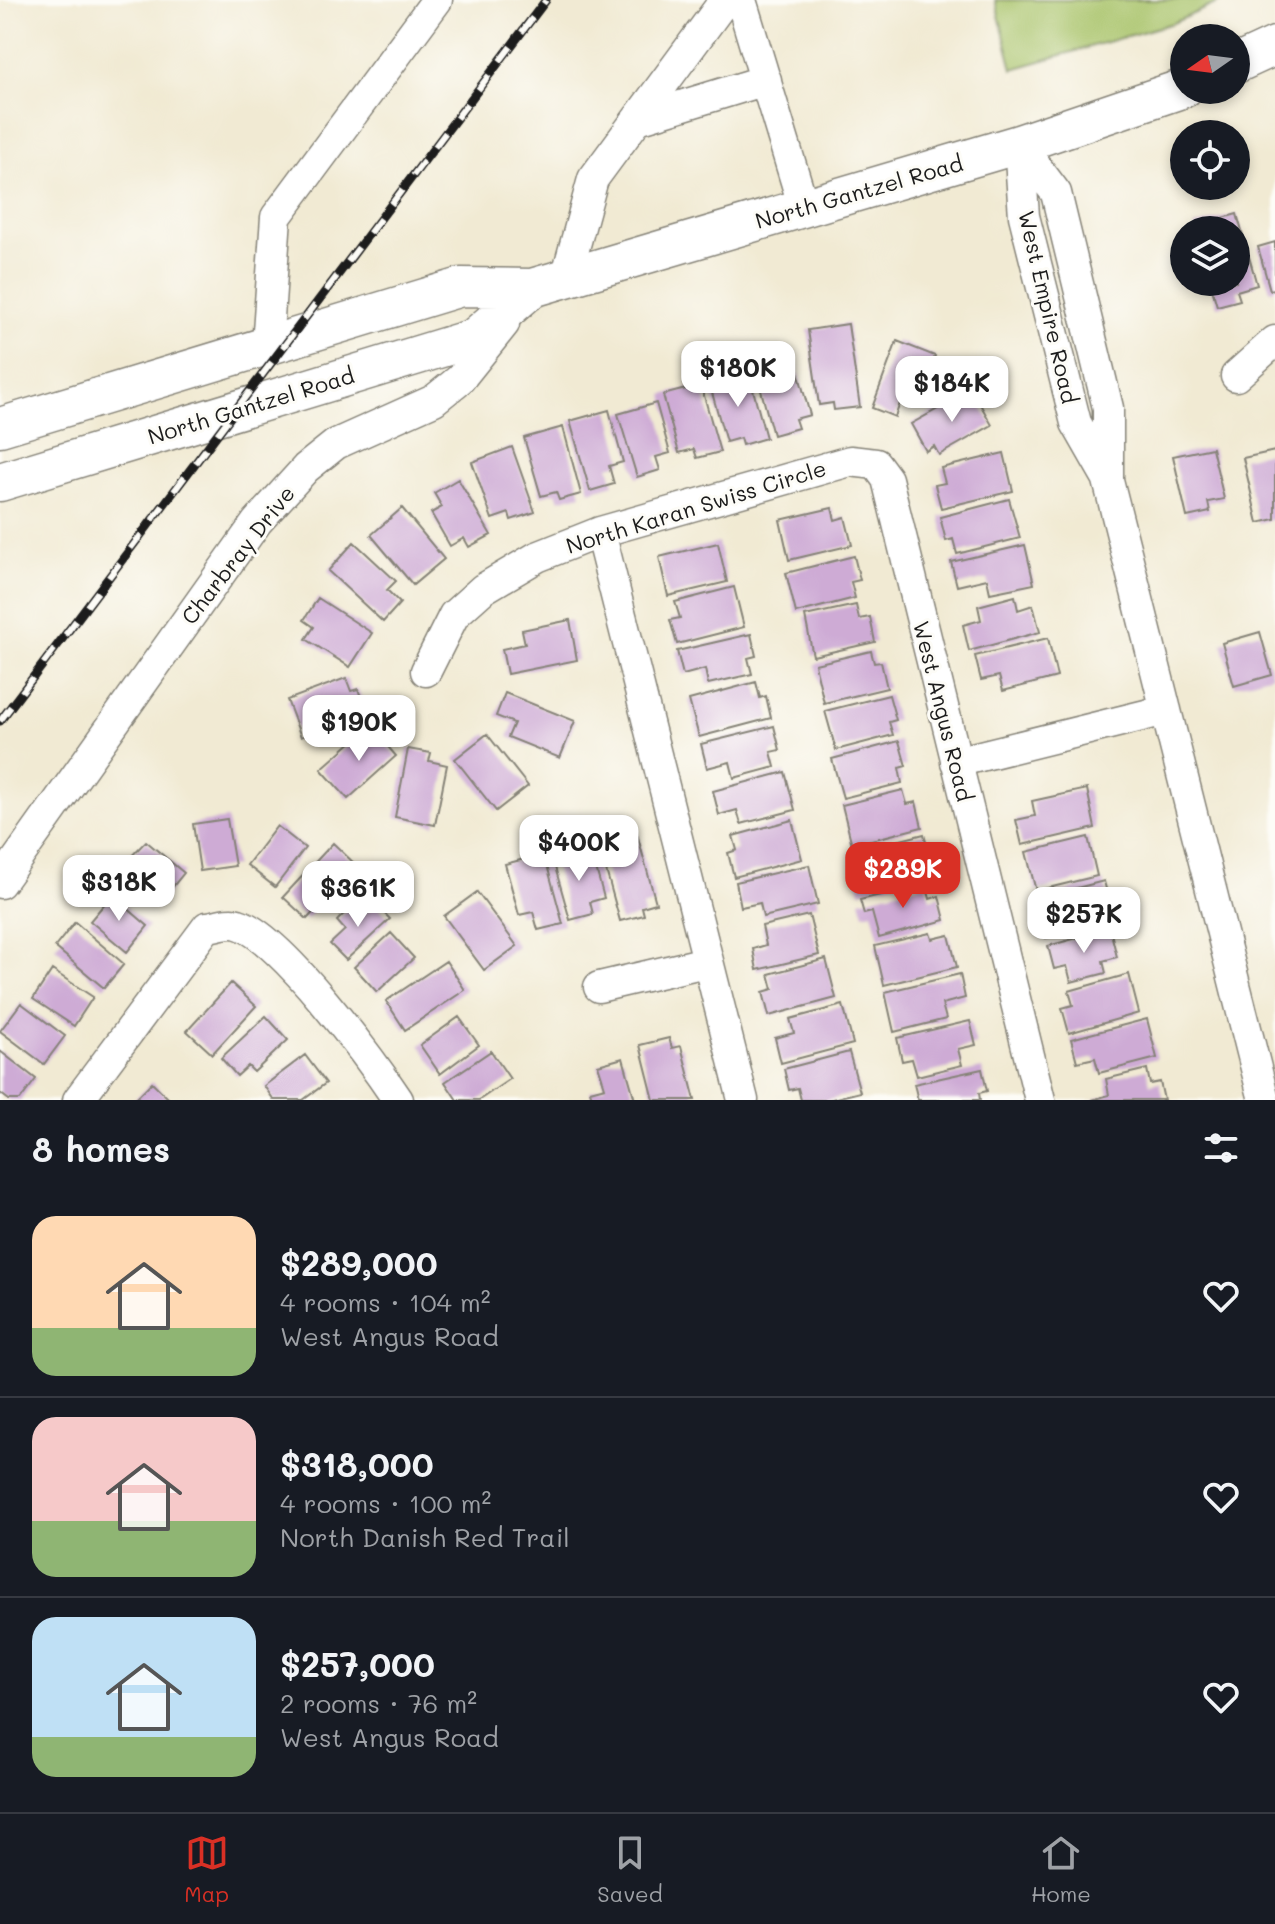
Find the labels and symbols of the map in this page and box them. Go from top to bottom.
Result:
north arrow [1170,24,1250,104]
street label: North Gantzel Road [752,148,966,235]
street label: West Empire Road [1012,208,1085,406]
pin: $180K [682,341,794,409]
pin: $184K [896,356,1008,424]
street label: North Gantzel Road [144,360,358,451]
street label: North Karan Swiss Circle [562,453,830,560]
street label: Charbray Drive [174,479,301,630]
street label: West Angus Road [907,618,980,804]
pin: $190K [303,695,415,763]
pin: $400K [523,815,635,883]
pin: $289K [847,842,959,910]
pin: $318K [63,855,175,923]
pin: $361K [302,861,414,929]
pin: $257K [1028,887,1140,955]

